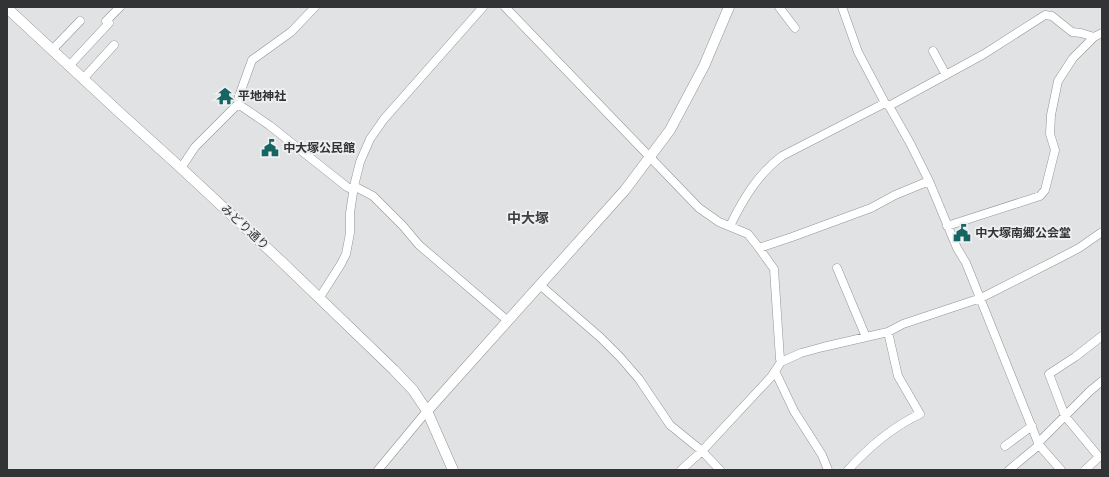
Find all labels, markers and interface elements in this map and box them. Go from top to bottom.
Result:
temple icon: 平地神社 [215,86,235,106]
place label: 平地神社 [238,88,286,103]
public building icon: 中大塚公民館 [260,138,280,158]
place label: 中大塚公民館 [283,140,355,155]
street label: みどり通り [218,201,272,253]
district label: 中大塚 [507,209,549,227]
public building icon: 中大塚南郷公会堂 [952,223,972,243]
place label: 中大塚南郷公会堂 [975,225,1071,240]

